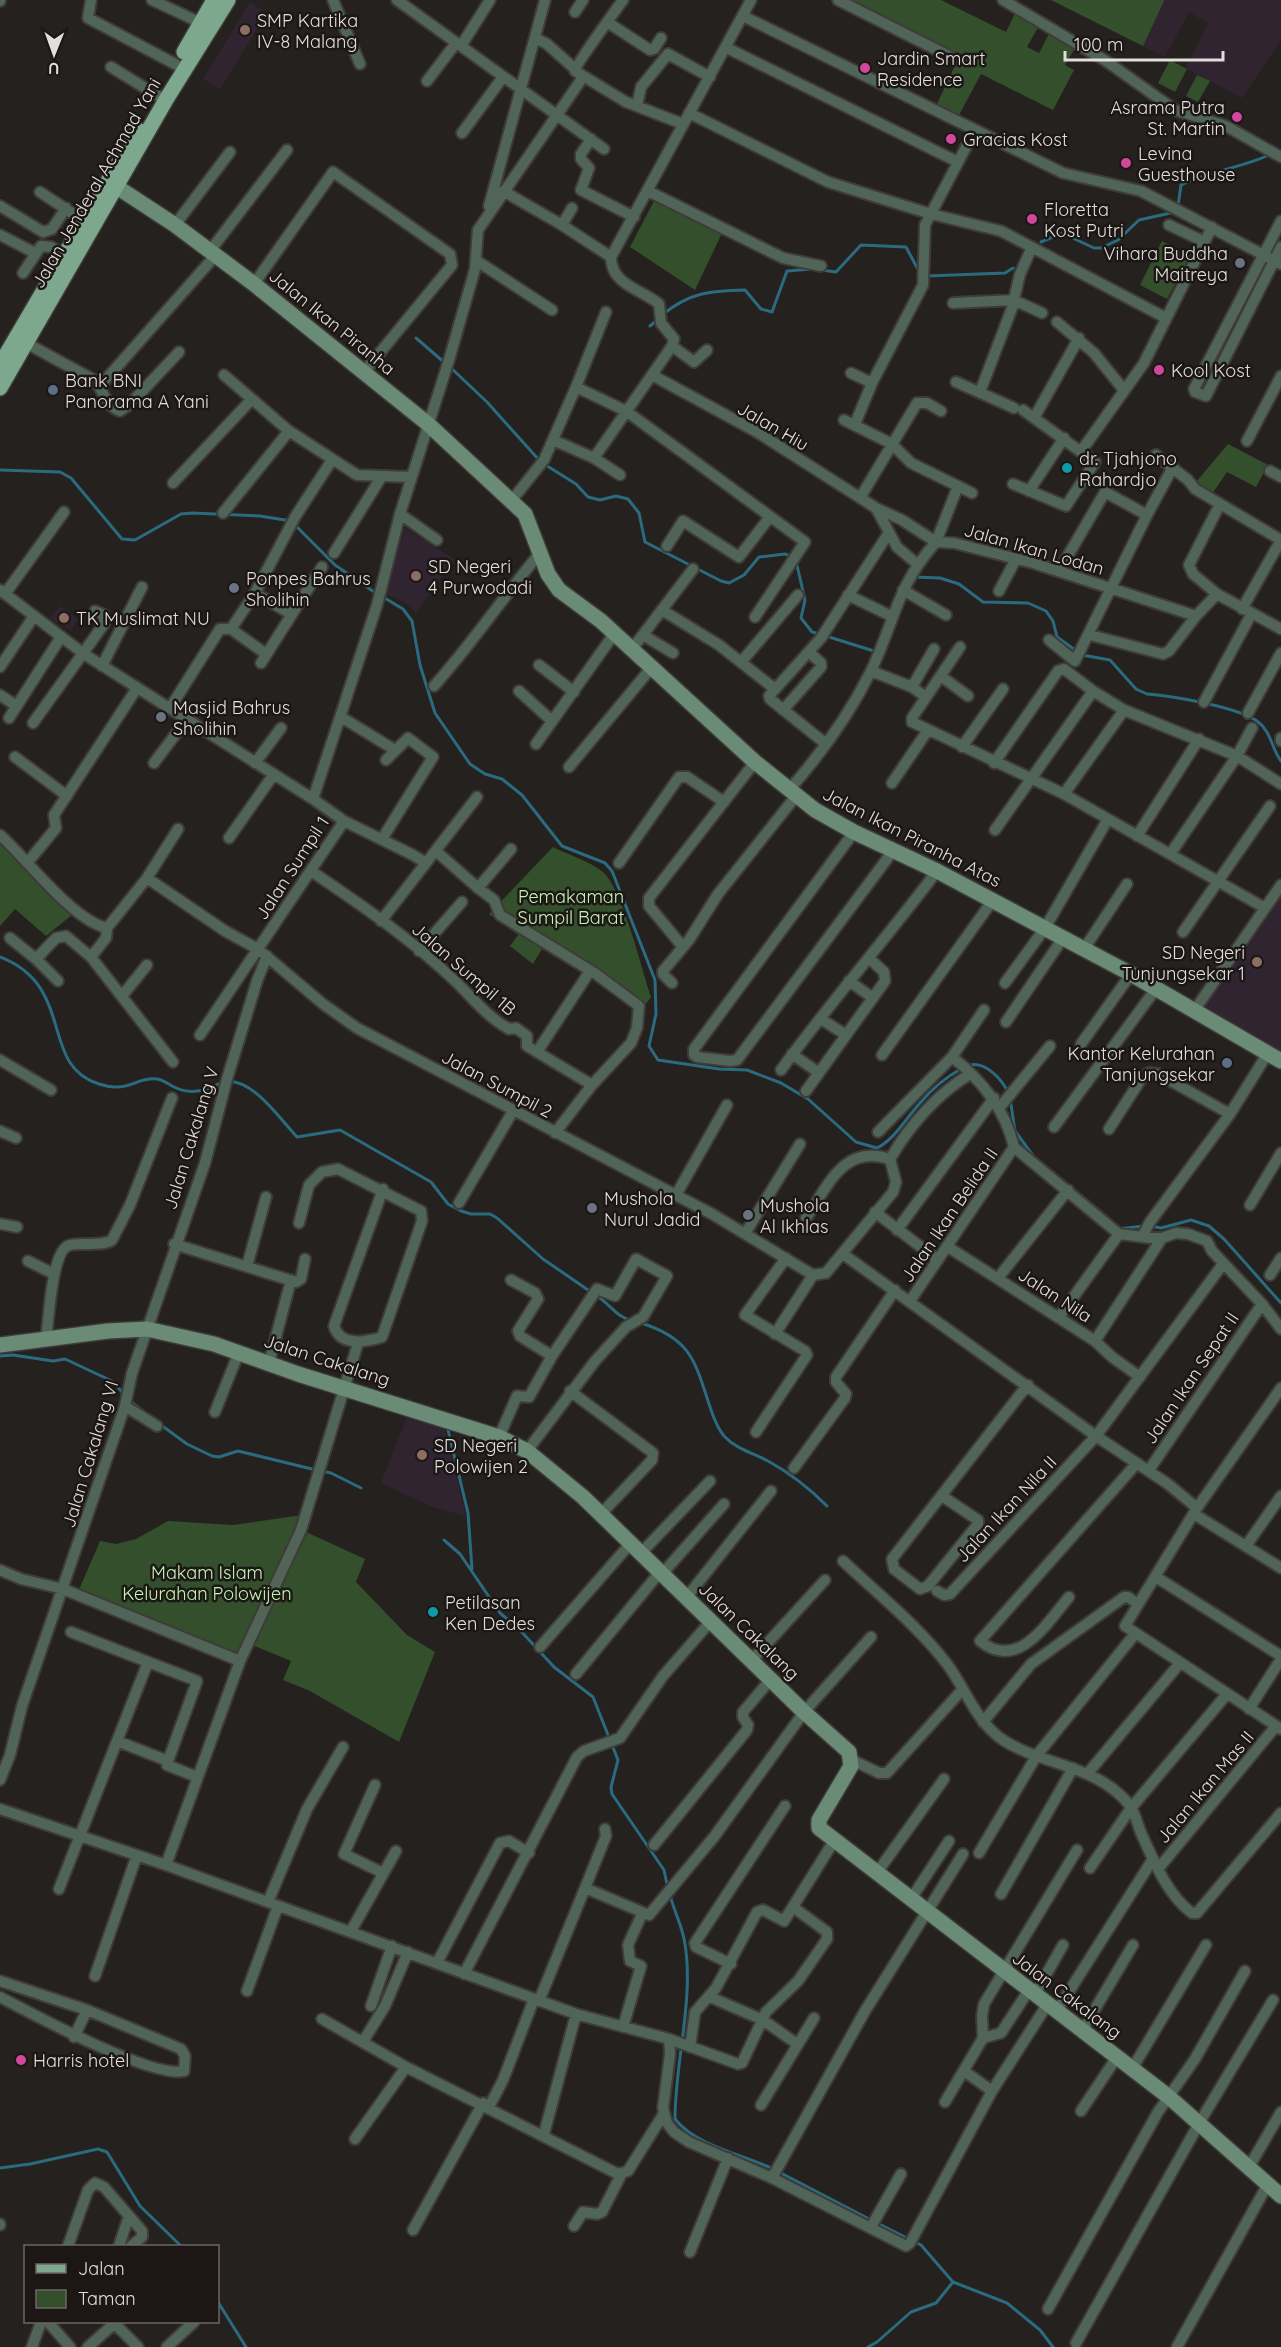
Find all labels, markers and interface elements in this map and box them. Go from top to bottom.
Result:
place label: SMP Kartika IV-8 Malang [257,9,358,53]
marker: SMP Kartika IV-8 Malang [238,23,252,37]
north arrow [24,24,84,84]
scale bar [1065,24,1222,62]
text: 100 m [1074,33,1123,56]
place label: Jardin Smart Residence [877,47,985,91]
text: U [48,59,60,79]
marker: Jardin Smart Residence [858,61,872,75]
street label: Jalan Jenderal Achmad Yani [26,74,166,292]
place label: Asrama Putra St. Martin [1110,96,1225,140]
marker: Asrama Putra St. Martin [1230,110,1244,124]
place label: Gracias Kost [963,128,1068,151]
marker: Gracias Kost [944,132,958,146]
place label: Levina Guesthouse [1138,142,1235,186]
marker: Levina Guesthouse [1119,156,1133,170]
place label: Floretta Kost Putri [1044,198,1124,242]
marker: Floretta Kost Putri [1025,212,1039,226]
place label: Vihara Buddha Maitreya [1104,242,1228,286]
marker: Vihara Buddha Maitreya [1233,256,1247,270]
street label: Jalan Ikan Piranha [264,264,400,380]
place label: Kool Kost [1171,359,1251,382]
marker: Kool Kost [1152,363,1166,377]
place label: Bank BNI Panorama A Yani [65,369,209,413]
marker: Bank BNI Panorama A Yani [46,383,60,397]
street label: Jalan Hiu [733,396,813,456]
place label: dr. Tjahjono Rahardjo [1079,447,1177,491]
marker: dr. Tjahjono Rahardjo [1060,461,1074,475]
street label: Jalan Ikan Lodan [961,518,1107,580]
place label: SD Negeri 4 Purwodadi [428,555,532,599]
place label: Ponpes Bahrus Sholihin [246,567,371,611]
marker: SD Negeri 4 Purwodadi [409,569,423,583]
marker: Ponpes Bahrus Sholihin [227,581,241,595]
place label: TK Muslimat NU [76,607,210,630]
marker: TK Muslimat NU [57,611,71,625]
place label: Masjid Bahrus Sholihin [173,696,290,740]
marker: Masjid Bahrus Sholihin [154,710,168,724]
street label: Jalan Ikan Piranha Atas [819,782,1005,892]
street label: Jalan Sumpil 1 [250,812,334,924]
park label: Pemakaman Sumpil Barat [518,885,624,929]
street label: Jalan Sumpil 1B [407,917,521,1021]
place label: SD Negeri Tunjungsekar 1 [1122,941,1245,985]
marker: SD Negeri Tunjungsekar 1 [1250,955,1264,969]
place label: Kantor Kelurahan Tanjungsekar [1067,1042,1215,1086]
street label: Jalan Sumpil 2 [438,1045,556,1123]
marker: Kantor Kelurahan Tanjungsekar [1220,1056,1234,1070]
street label: Jalan Cakalang V [158,1064,224,1212]
street label: Jalan Ikan Belida II [895,1143,1003,1287]
place label: Mushola Nurul Jadid [604,1187,700,1231]
place label: Mushola Al Ikhlas [760,1194,830,1238]
marker: Mushola Nurul Jadid [585,1201,599,1215]
marker: Mushola Al Ikhlas [741,1208,755,1222]
street label: Jalan Nila [1014,1263,1096,1327]
street label: Jalan Ikan Sepat II [1138,1308,1244,1448]
street label: Jalan Cakalang [261,1329,393,1391]
street label: Jalan Cakalang VI [57,1378,123,1530]
place label: SD Negeri Polowijen 2 [434,1434,528,1478]
marker: SD Negeri Polowijen 2 [415,1448,429,1462]
street label: Jalan Ikan Nila II [951,1451,1061,1567]
park label: Makam Islam Kelurahan Polowijen [122,1561,292,1605]
street label: Jalan Cakalang [694,1577,804,1685]
place label: Petilasan Ken Dedes [445,1591,535,1635]
marker: Petilasan Ken Dedes [426,1605,440,1619]
street label: Jalan Ikan Mas II [1151,1726,1259,1848]
street label: Jalan Cakalang [1008,1946,1126,2044]
place label: Harris hotel [33,2049,129,2072]
marker: Harris hotel [14,2053,28,2067]
legend [24,2245,219,2323]
text: Jalan [78,2257,125,2280]
text: Taman [78,2287,136,2310]

